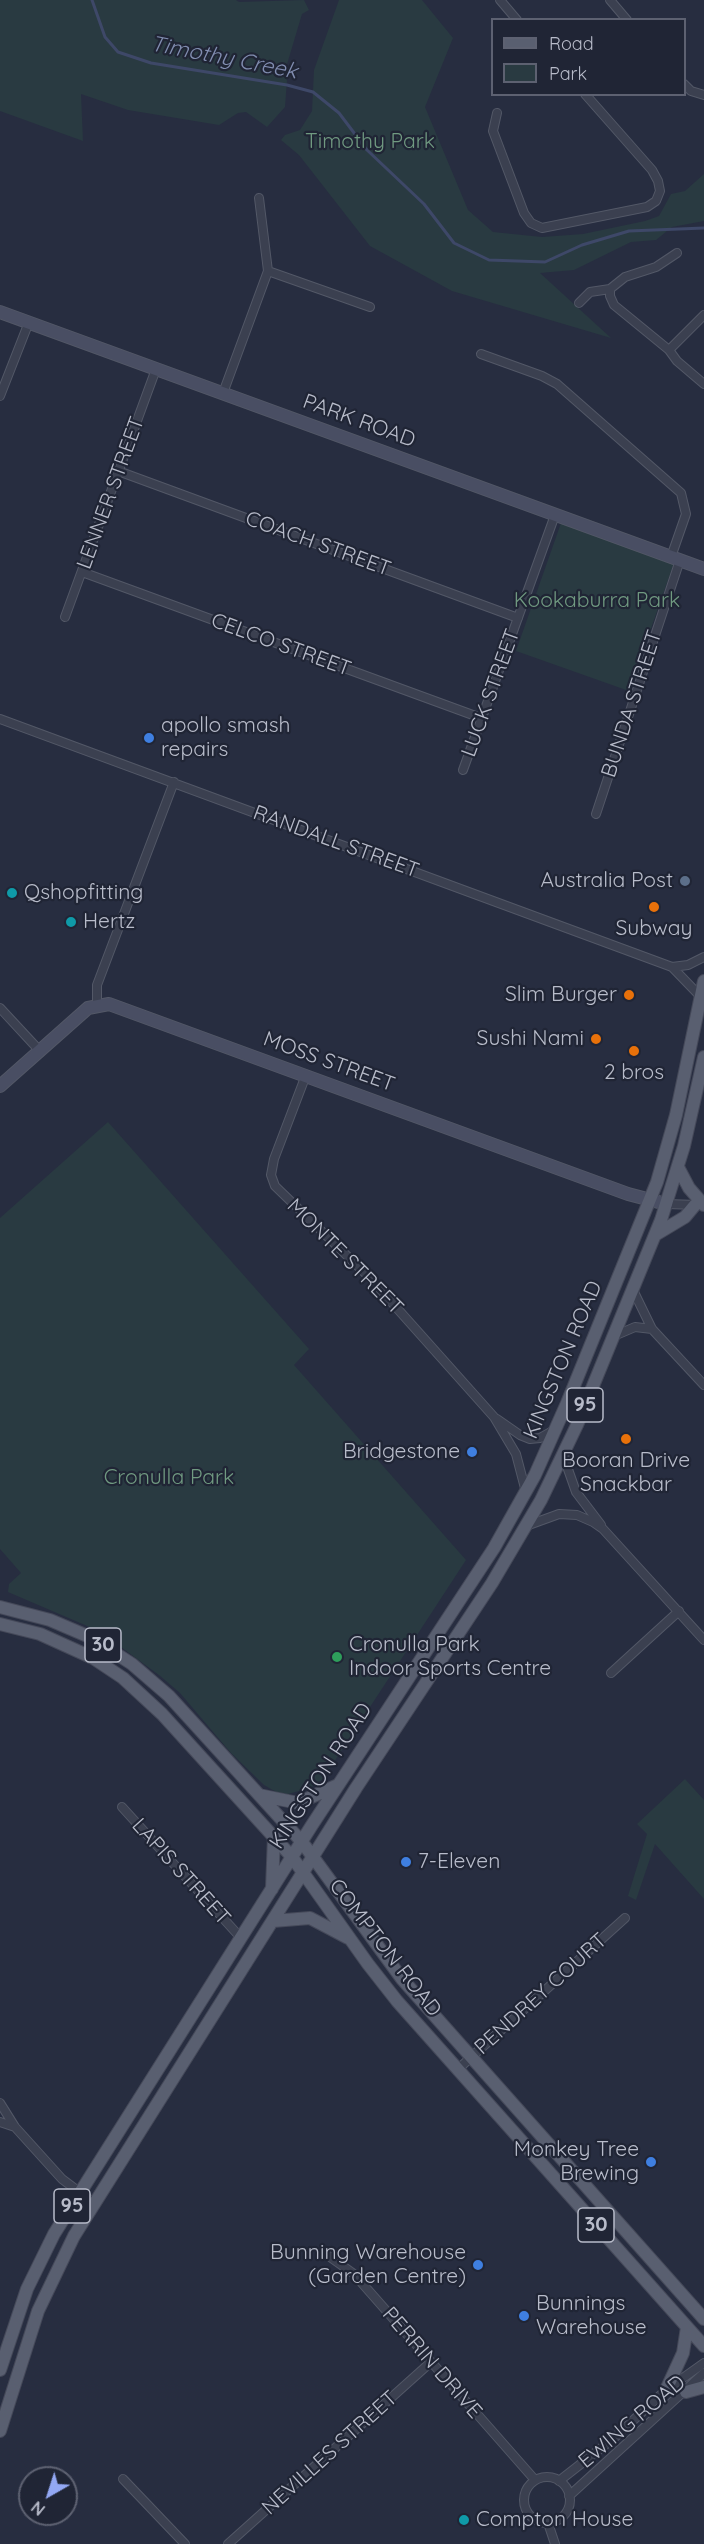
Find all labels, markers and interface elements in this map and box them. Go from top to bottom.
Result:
legend [491,18,686,96]
water label: Timothy Creek [149,31,299,85]
text: Road [549,32,594,55]
text: Park [549,62,587,85]
park label: Timothy Park [305,129,435,155]
street label: PARK ROAD [299,389,419,453]
street label: LENNER STREET [72,413,150,573]
street label: COACH STREET [242,506,394,582]
park label: Kookaburra Park [514,588,680,614]
street label: CELCO STREET [208,608,354,682]
street label: LUCK STREET [456,626,526,760]
street label: BUNDA STREET [596,627,668,781]
place label: apollo smash repairs [161,713,291,763]
marker: apollo smash repairs [142,731,156,745]
street label: RANDALL STREET [250,800,422,884]
place label: Australia Post [540,868,673,894]
marker: Australia Post [678,874,692,888]
place label: Qshopfitting [24,880,143,906]
marker: Qshopfitting [5,886,19,900]
marker: Subway [647,900,661,914]
place label: Hertz [83,909,135,935]
marker: Hertz [64,915,78,929]
place label: Subway [615,916,693,942]
place label: Slim Burger [505,982,617,1008]
marker: Slim Burger [622,988,636,1002]
place label: Sushi Nami [477,1026,584,1052]
street label: MOSS STREET [260,1027,398,1097]
marker: Sushi Nami [589,1032,603,1046]
marker: 2 bros [627,1044,641,1058]
place label: 2 bros [604,1060,664,1086]
street label: MONTE STREET [282,1194,408,1320]
street label: KINGSTON ROAD [518,1277,608,1443]
road number: 95 [567,1388,603,1422]
marker: Booran Drive Snackbar [619,1432,633,1446]
place label: Bridgestone [343,1439,460,1465]
marker: Bridgestone [465,1445,479,1459]
place label: Booran Drive Snackbar [562,1448,690,1498]
park label: Cronulla Park [104,1465,234,1491]
road number: 30 [85,1628,121,1662]
place label: Cronulla Park Indoor Sports Centre [349,1632,551,1682]
marker: Cronulla Park Indoor Sports Centre [330,1650,344,1664]
street label: KINGSTON ROAD [264,1698,378,1854]
street label: LAPIS STREET [126,1813,236,1931]
place label: 7-Eleven [418,1849,500,1875]
marker: 7-Eleven [399,1855,413,1869]
street label: COMPTON ROAD [323,1874,447,2022]
street label: PENDREY COURT [470,1928,612,2060]
place label: Monkey Tree Brewing [514,2137,639,2187]
marker: Monkey Tree Brewing [644,2155,658,2169]
road number: 95 [54,2189,90,2223]
road number: 30 [578,2208,614,2242]
place label: Bunning Warehouse (Garden Centre) [270,2240,466,2290]
marker: Bunning Warehouse (Garden Centre) [471,2258,485,2272]
place label: Bunnings Warehouse [536,2291,647,2341]
street label: PERRIN DRIVE [377,2302,487,2424]
marker: Bunnings Warehouse [517,2309,531,2323]
street label: EWING ROAD [573,2370,691,2474]
street label: NEVILLES STREET [257,2386,403,2520]
north arrow [18,2466,78,2526]
text: N [27,2497,49,2520]
place label: Compton House [476,2507,633,2533]
marker: Compton House [457,2513,471,2527]

